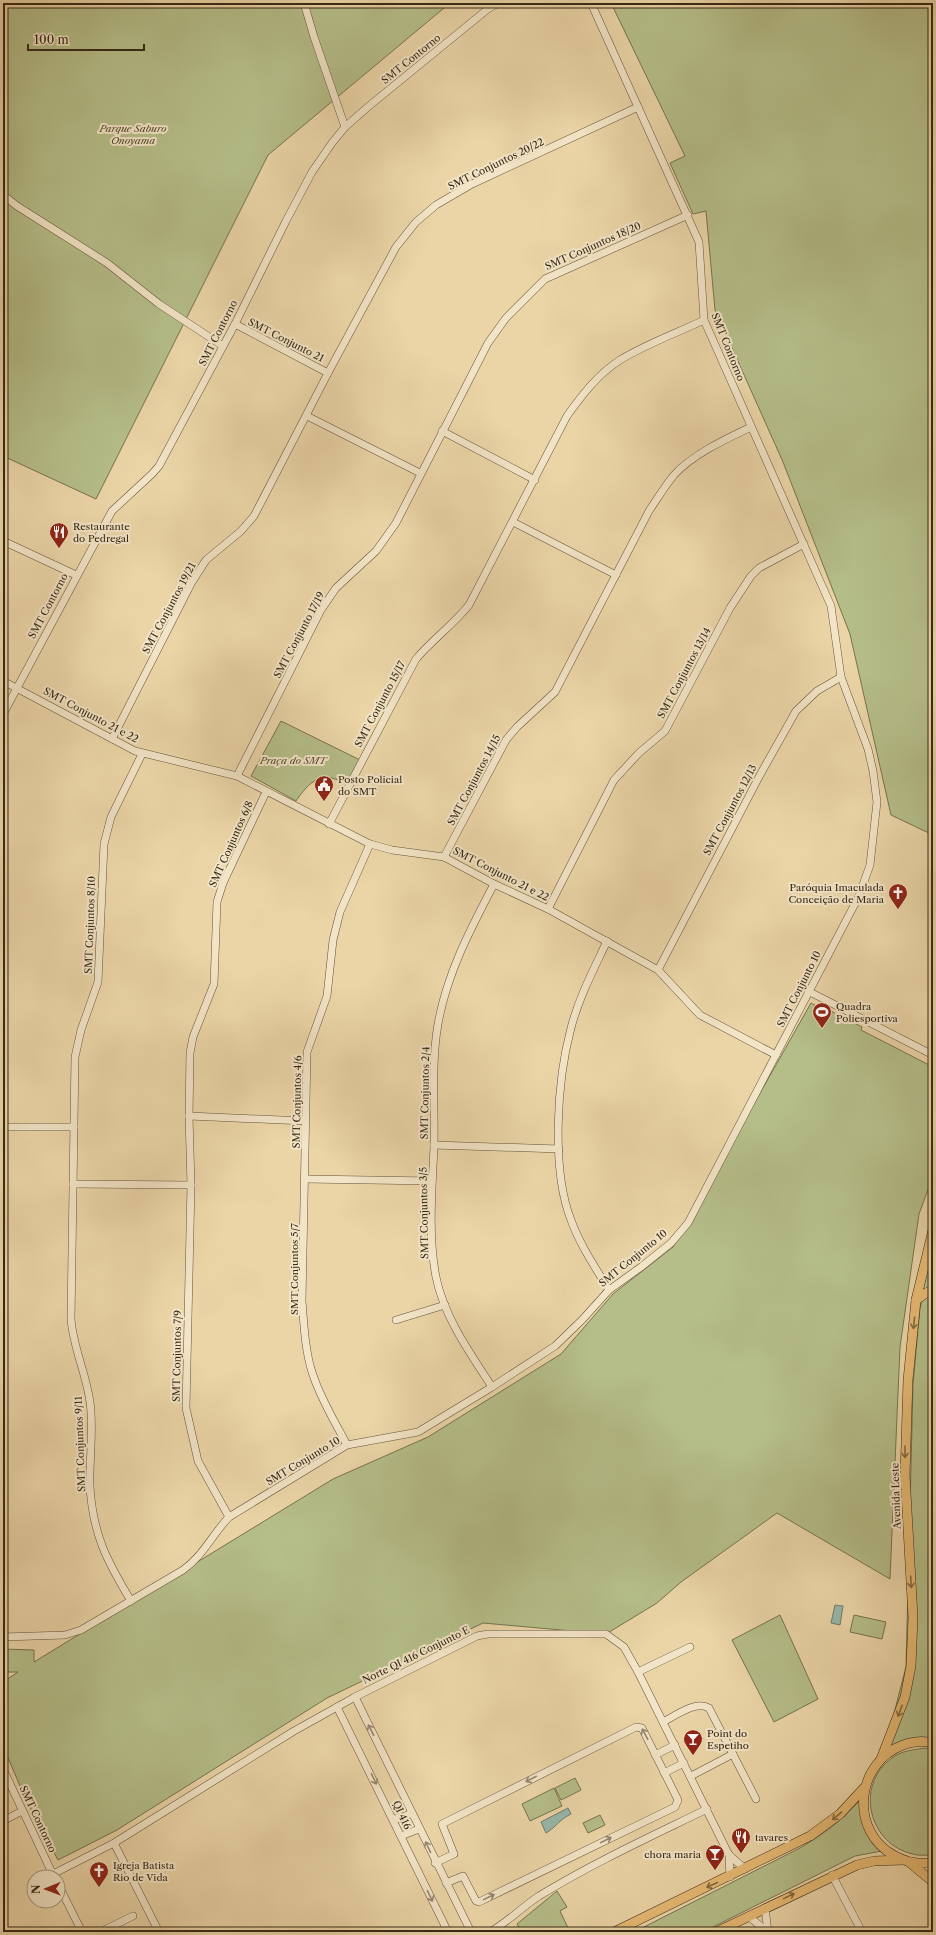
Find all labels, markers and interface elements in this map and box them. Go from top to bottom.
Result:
scale bar [28,26,144,52]
street label: SMT Contorno [379,31,443,87]
text: 100 m [34,32,69,47]
park label: Parque Saburo Onoyama [99,122,167,147]
street label: SMT Conjuntos 20/22 [446,135,546,193]
street label: SMT Conjuntos 18/20 [543,219,643,273]
street label: SMT Contorno [196,298,240,368]
street label: SMT Contorno [708,311,748,383]
street label: SMT Conjunto 21 [246,315,327,365]
place label: Restaurante do Pedregal [73,520,130,545]
restaurant icon: Restaurante do Pedregal [48,521,70,549]
street label: SMT Conjuntos 19/21 [139,559,199,656]
street label: SMT Contorno [25,571,71,641]
street label: SMT Conjunto 17/19 [271,589,327,681]
street label: SMT Conjuntos 13/14 [655,625,714,721]
street label: SMT Conjunto 15/17 [352,659,408,749]
street label: SMT Conjunto 21 e 22 [41,684,141,746]
street label: SMT Conjuntos 14/15 [444,732,504,828]
park label: Praça do SMT [259,754,328,767]
street label: SMT Conjuntos 12/13 [700,762,760,858]
place label: Posto Policial do SMT [338,773,402,798]
public building icon: Posto Policial do SMT [313,774,335,802]
street label: SMT Conjuntos 6/8 [206,799,256,889]
street label: SMT Conjunto 21 e 22 [451,844,551,904]
street label: SMT Conjuntos 8/10 [82,876,98,974]
place label: Paróquia Imaculada Conceição de Maria [788,881,885,906]
church icon: Paróquia Imaculada Conceição de Maria [887,882,909,910]
street label: SMT Conjunto 10 [774,949,824,1029]
place label: Quadra Poliesportiva [836,1000,899,1025]
sports icon: Quadra Poliesportiva [811,1001,833,1029]
street label: SMT Conjuntos 2/4 [418,1046,432,1140]
street label: SMT Conjuntos 4/6 [290,1055,304,1149]
street label: SMT Conjuntos 3/5 [417,1167,431,1259]
street label: SMT Conjuntos 5/7 [288,1223,301,1315]
street label: SMT Conjunto 10 [596,1226,670,1290]
street label: SMT Conjuntos 7/9 [170,1310,184,1402]
one-way arrow [910,1316,918,1329]
street label: SMT Conjuntos 9/11 [72,1395,88,1492]
street label: SMT Conjunto 10 [264,1434,342,1488]
one-way arrow [901,1445,909,1458]
street label: Avenida Leste [888,1462,904,1530]
one-way arrow [908,1575,915,1588]
street label: Norte QI 416 Conjunto E [360,1623,472,1687]
one-way arrow [896,1704,904,1716]
one-way arrow [367,1725,374,1737]
place label: Point do Espetiho [707,1727,749,1752]
one-way arrow [640,1728,648,1740]
bar icon: Point do Espetiho [682,1728,704,1756]
one-way arrow [371,1773,378,1785]
one-way arrow [525,1776,537,1783]
street label: SMT Contorno [17,1783,59,1855]
street label: QI 416 [390,1798,414,1832]
one-way arrow [832,1811,842,1820]
restaurant icon: tavares [730,1826,752,1854]
place label: tavares [755,1831,788,1844]
one-way arrow [600,1836,612,1843]
one-way arrow [424,1842,431,1854]
bar icon: chora maria [704,1843,726,1871]
place label: chora maria [644,1848,702,1861]
place label: Igreja Batista Rio de Vida [113,1859,175,1884]
church icon: Igreja Batista Rio de Vida [88,1860,110,1888]
north arrow [26,1869,66,1909]
one-way arrow [706,1882,718,1889]
text: N [29,1884,43,1894]
one-way arrow [427,1890,434,1902]
one-way arrow [483,1892,495,1900]
one-way arrow [783,1892,795,1900]

